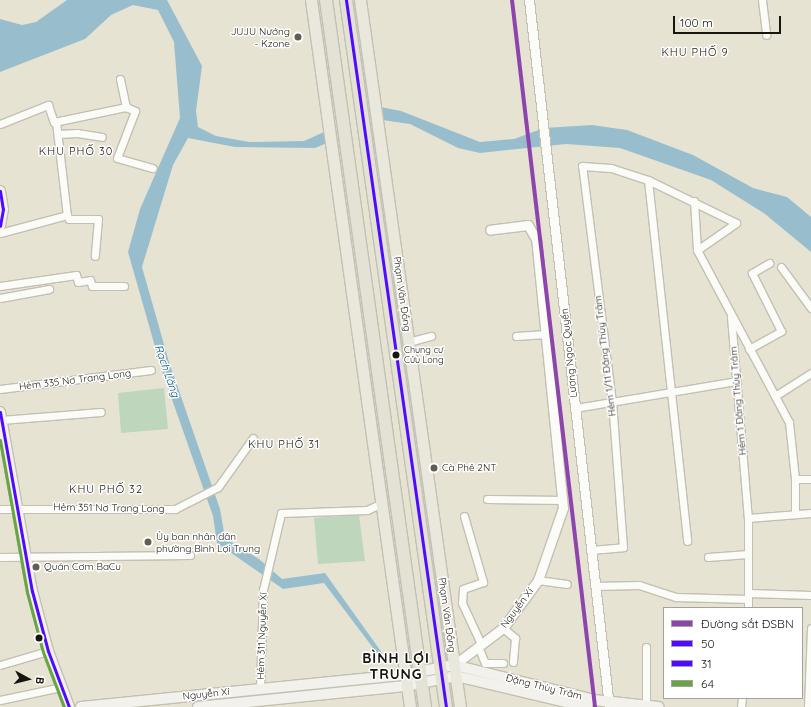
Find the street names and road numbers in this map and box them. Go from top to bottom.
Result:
street label: Phạm Văn Đồng [391,256,413,332]
street label: Hẻm 1/11 Đặng Thùy Trâm [592,295,618,417]
street label: Lương Ngọc Quyến [558,308,580,398]
street label: Hẻm 1 Đặng Thùy Trâm [727,346,749,456]
street label: Hẻm 335 Nơ Trang Long [18,367,132,393]
street label: Hẻm 351 Nơ Trang Long [53,501,165,515]
street label: Phạm Văn Đồng [436,577,458,653]
street label: Nguyễn Xí [498,586,536,630]
street label: Hẻm 311 Nguyễn Xí [254,592,270,680]
street label: Đặng Thùy Trâm [505,672,583,702]
street label: Nguyễn Xí [182,686,230,702]

